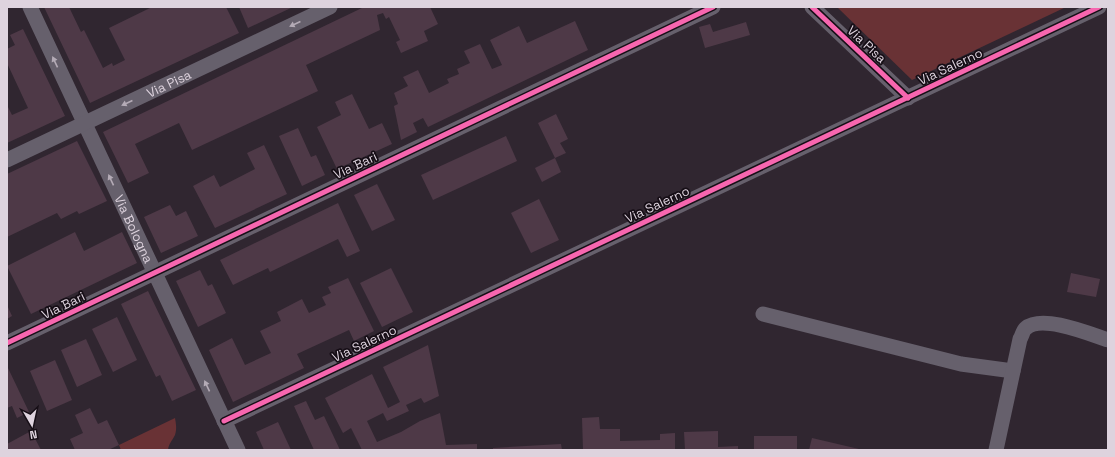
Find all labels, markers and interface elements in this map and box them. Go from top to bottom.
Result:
one-way arrow [289,21,301,27]
street label: Via Pisa [844,22,890,67]
street label: Via Salerno [915,44,985,89]
one-way arrow [52,56,58,68]
street label: Via Pisa [144,66,195,102]
one-way arrow [121,100,132,106]
street label: Via Bari [331,148,380,183]
one-way arrow [108,174,114,185]
street label: Via Salerno [622,182,692,227]
street label: Via Bologna [110,192,157,266]
street label: Via Bari [39,288,88,323]
street label: Via Salerno [329,321,399,366]
one-way arrow [204,381,210,392]
north arrow [12,405,52,445]
text: N [29,427,38,442]

